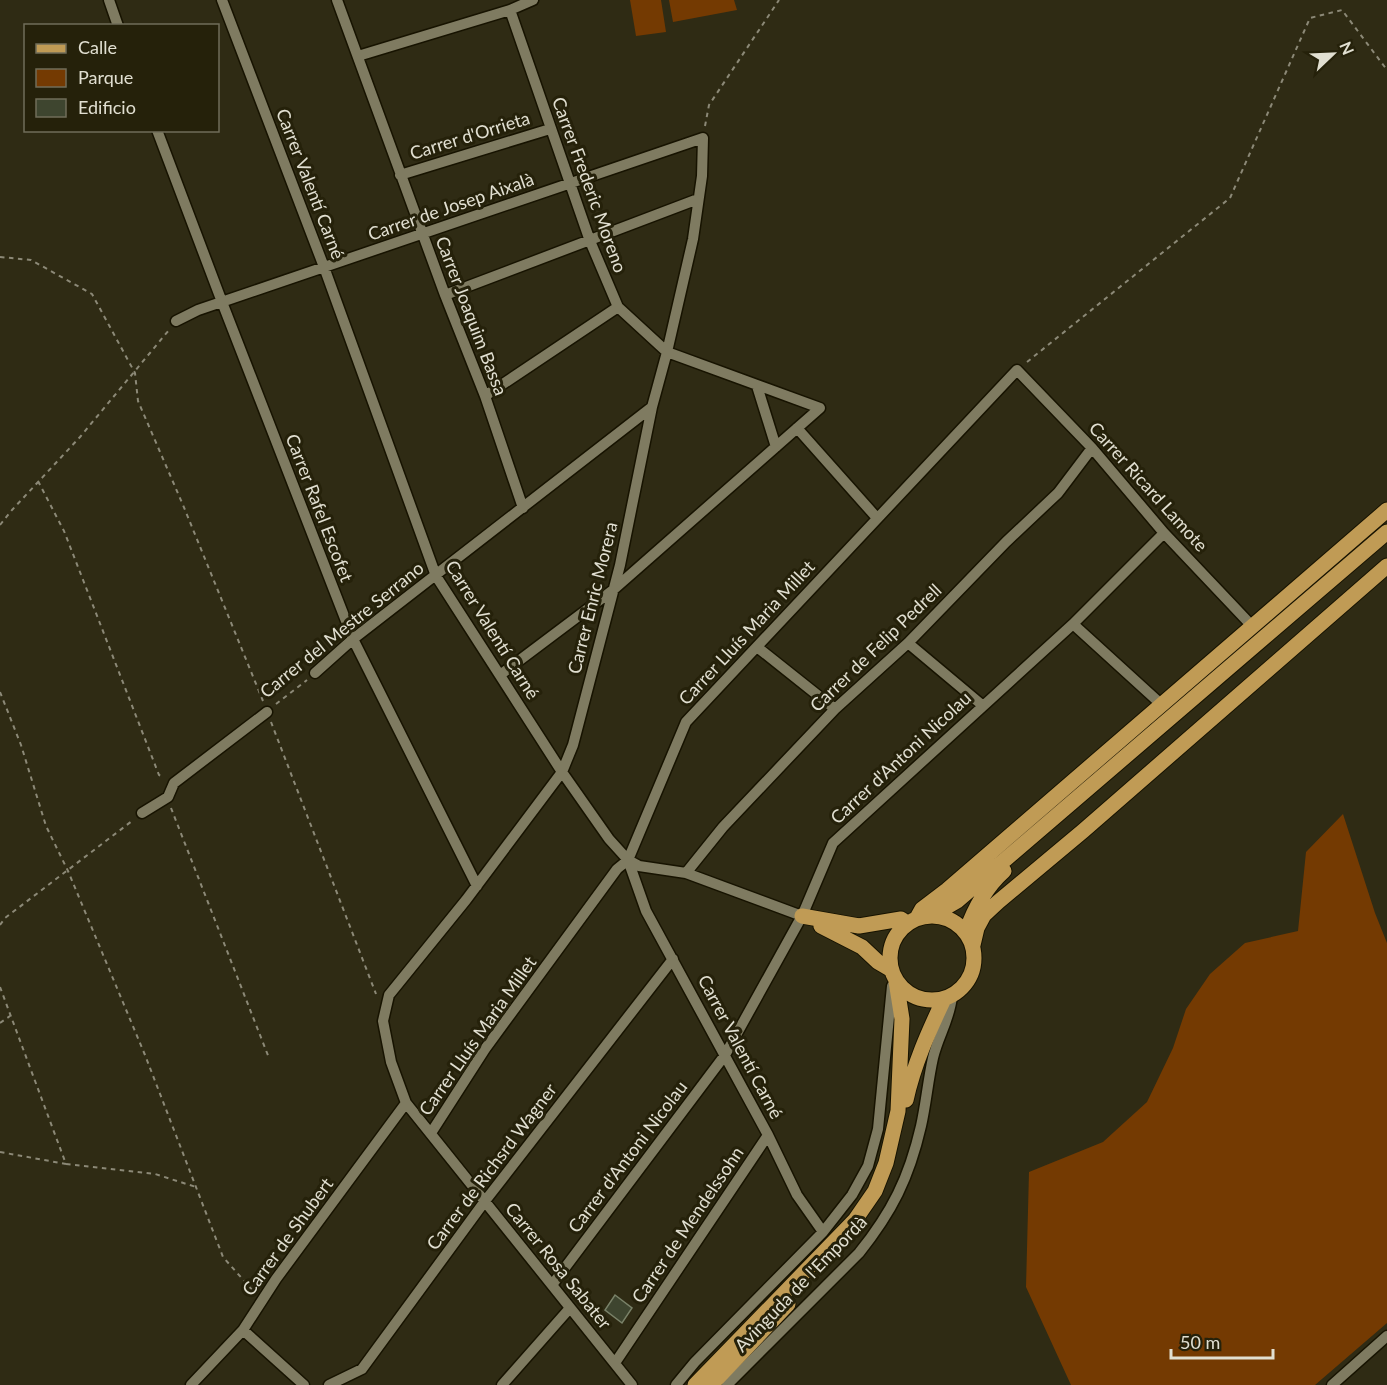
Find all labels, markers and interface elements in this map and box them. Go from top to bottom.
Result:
legend [24,24,219,132]
north arrow [1303,24,1363,84]
text: Calle [78,36,117,58]
text: N [1336,39,1358,57]
text: Parque [78,66,133,88]
street label: Carrer Frederic Moreno [548,94,632,275]
text: Edificio [78,96,136,118]
street label: Carrer Valentí Carné [272,105,350,262]
street label: Carrer d'Orrieta [407,106,532,164]
street label: Carrer de Josep Aixalà [365,167,537,245]
street label: Carrer Joaquim Bassa [431,233,512,398]
street label: Carrer Ricard Lamote [1085,417,1213,556]
street label: Carrer Rafel Escofet [282,431,358,585]
street label: Carrer Enric Morera [562,519,622,676]
street label: Carrer Lluís Maria Millet [674,555,819,709]
street label: Carrer del Mestre Serrano [255,556,428,702]
street label: Carrer Valentí Carné [441,556,544,703]
street label: Carrer de Felip Pedrell [805,579,946,716]
street label: Carrer d'Antoni Nicolau [825,686,975,828]
street label: Carrer Lluís Maria Millet [414,951,541,1119]
street label: Carrer Valentí Carné [694,971,788,1122]
street label: Carrer d'Antoni Nicolau [563,1076,691,1237]
street label: Carrer de Richsrd Wagner [421,1078,561,1254]
street label: Carrer de Mendelssohn [627,1142,748,1307]
street label: Carrer de Shubert [237,1173,338,1300]
street label: Carrer Rosa Sabater [501,1198,617,1333]
street label: Avinguda de l'Empordà [730,1211,871,1356]
scale bar [1171,1322,1273,1360]
text: 50 m [1180,1331,1220,1353]

